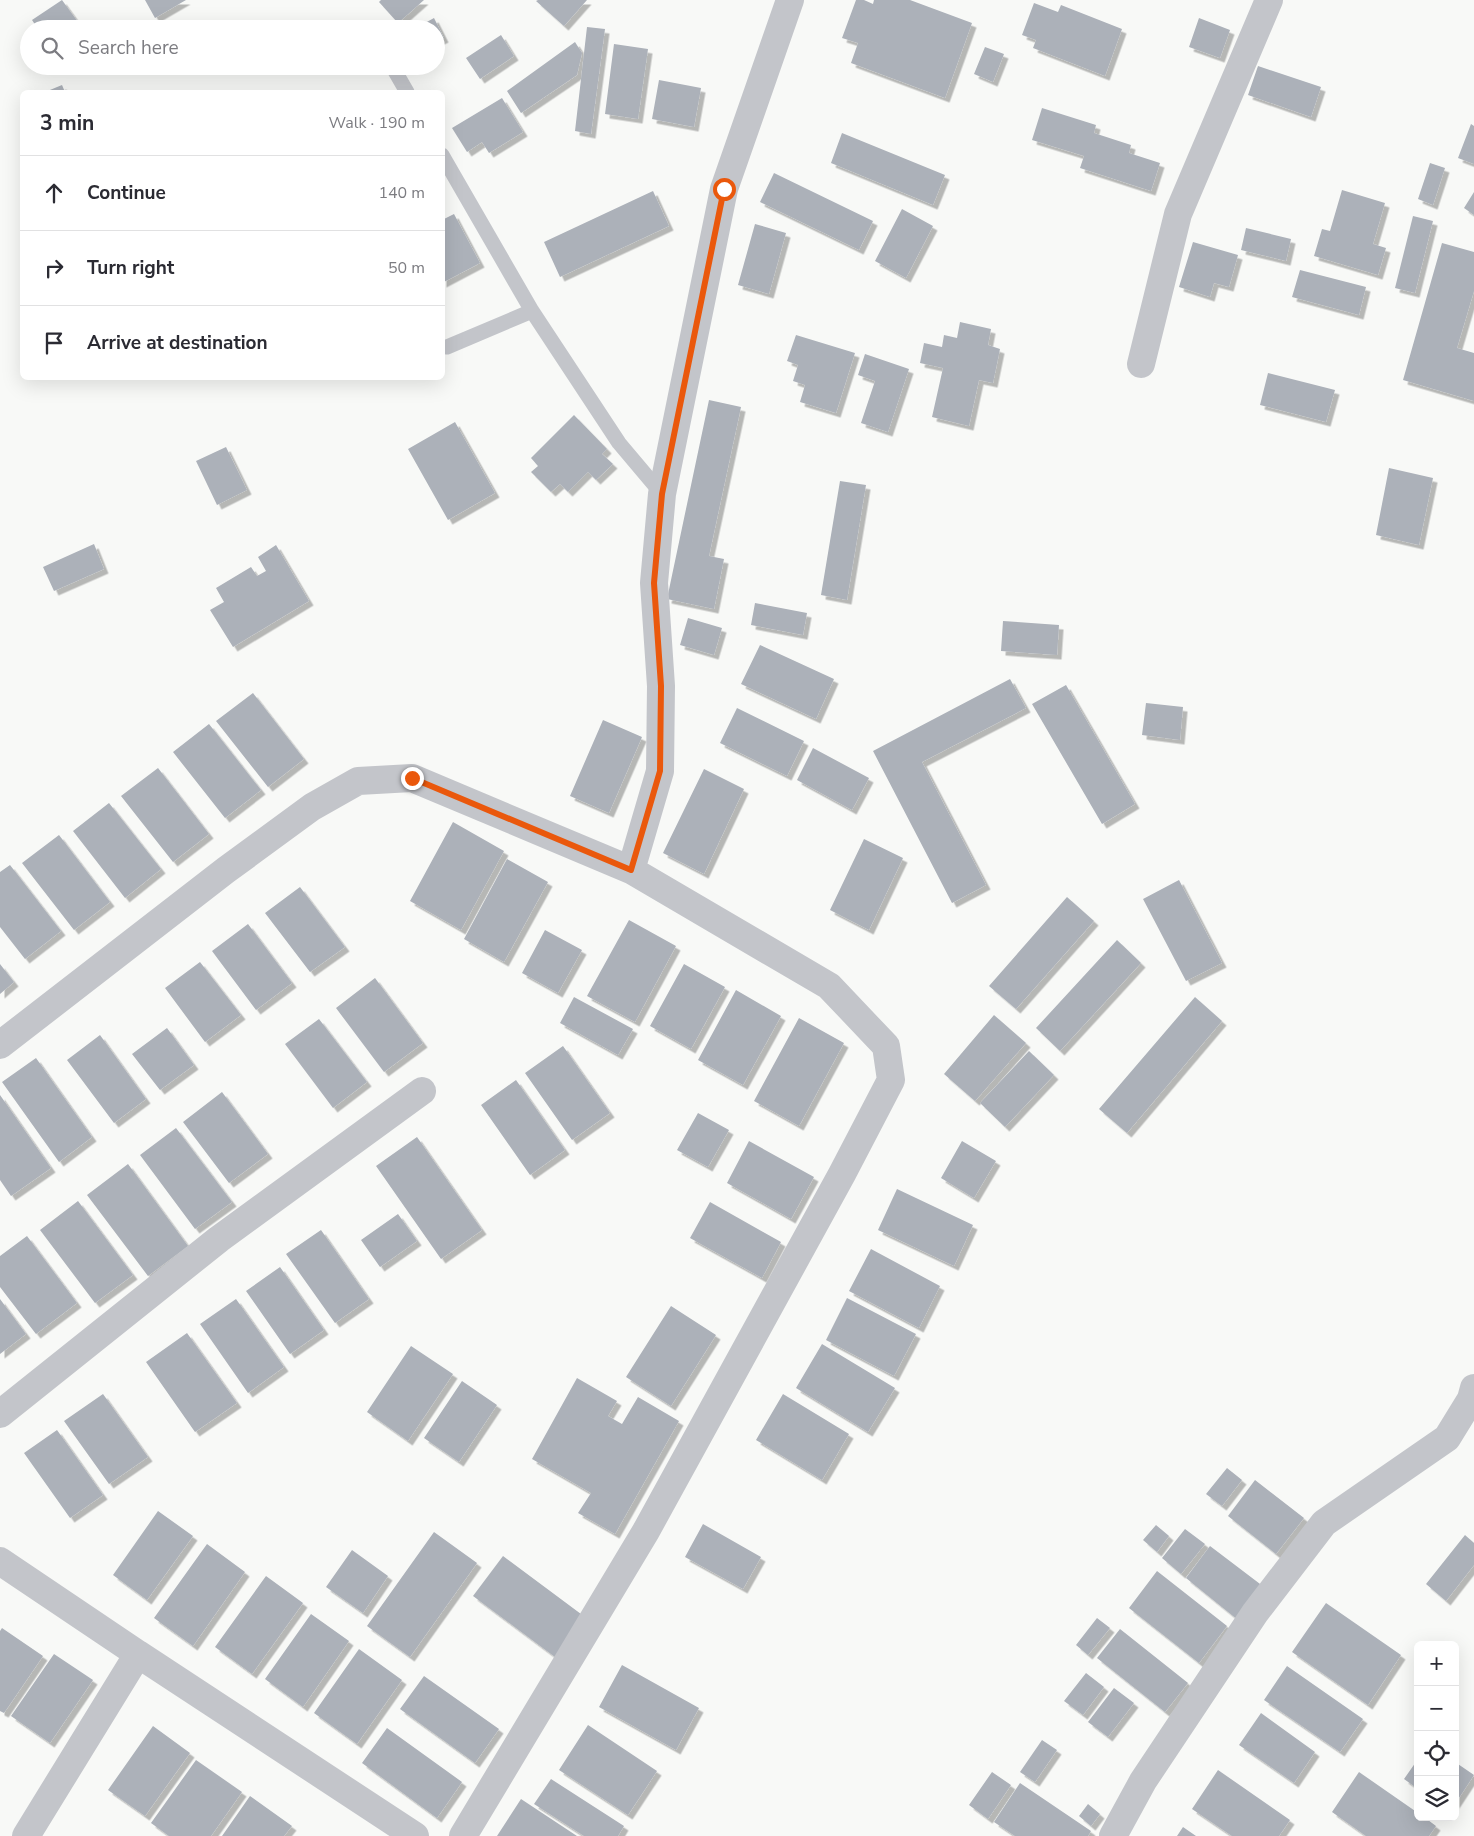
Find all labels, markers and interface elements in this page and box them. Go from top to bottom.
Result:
search box [20,20,445,75]
icon: search [38,34,66,62]
text: Search here [78,35,179,61]
text: 3 min [40,109,94,137]
text: Walk · 190 m [329,112,425,134]
route start [713,178,736,201]
icon: ahead [40,179,68,207]
text: Continue [87,180,166,206]
text: 140 m [378,182,425,204]
icon: right [40,254,68,282]
text: Turn right [87,255,174,281]
text: 50 m [388,257,425,279]
icon: arrive [40,329,68,357]
text: Arrive at destination [87,330,268,356]
route end [401,767,424,790]
map controls [1414,1641,1459,1821]
button: + [1414,1641,1459,1686]
button: − [1414,1686,1459,1731]
button: locate [1414,1731,1459,1776]
button: layers [1414,1776,1459,1821]

